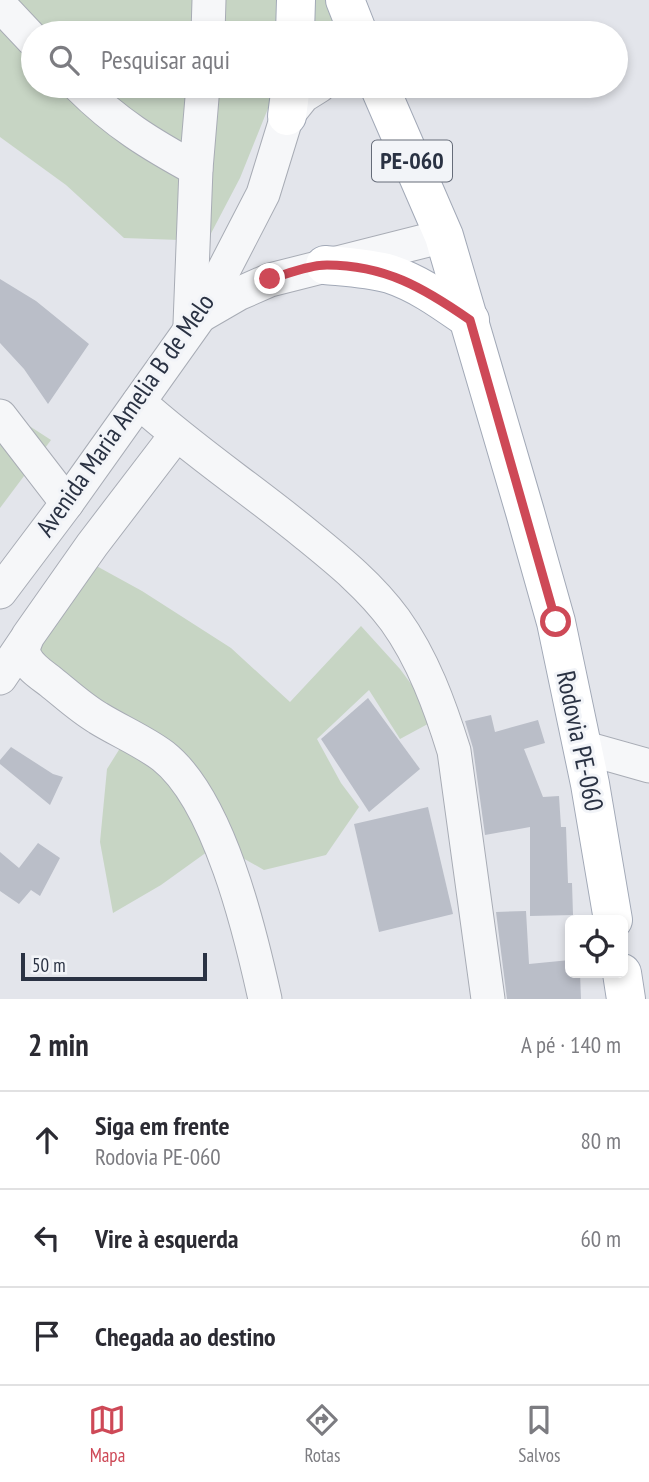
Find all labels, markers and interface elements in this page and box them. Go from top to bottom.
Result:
search box [21,21,628,98]
icon: search [45,41,83,79]
text: Pesquisar aqui [101,43,230,76]
road number: PE-060 [372,140,452,182]
route end [254,263,285,294]
street label: Avenida Maria Amelia B de Melo [28,287,221,543]
route start [540,606,571,637]
street label: Rodovia PE-060 [550,668,611,814]
map controls [565,915,628,978]
button: locate [565,915,628,978]
scale bar [21,950,206,982]
text: 50 m [32,953,66,977]
text: 2 min [28,1025,89,1064]
text: A pé · 140 m [521,1030,621,1059]
text: Siga em frente [95,1109,230,1142]
icon: ahead [28,1121,66,1159]
text: 80 m [580,1126,621,1155]
text: Rodovia PE-060 [95,1142,221,1171]
icon: left [28,1219,66,1257]
text: Vire à esquerda [95,1222,238,1255]
text: 60 m [580,1224,621,1253]
icon: arrive [28,1317,66,1355]
text: Chegada ao destino [95,1320,276,1353]
tab: Mapa [88,1401,126,1467]
tab: Rotas [303,1401,341,1467]
tab: Salvos [518,1401,561,1467]

